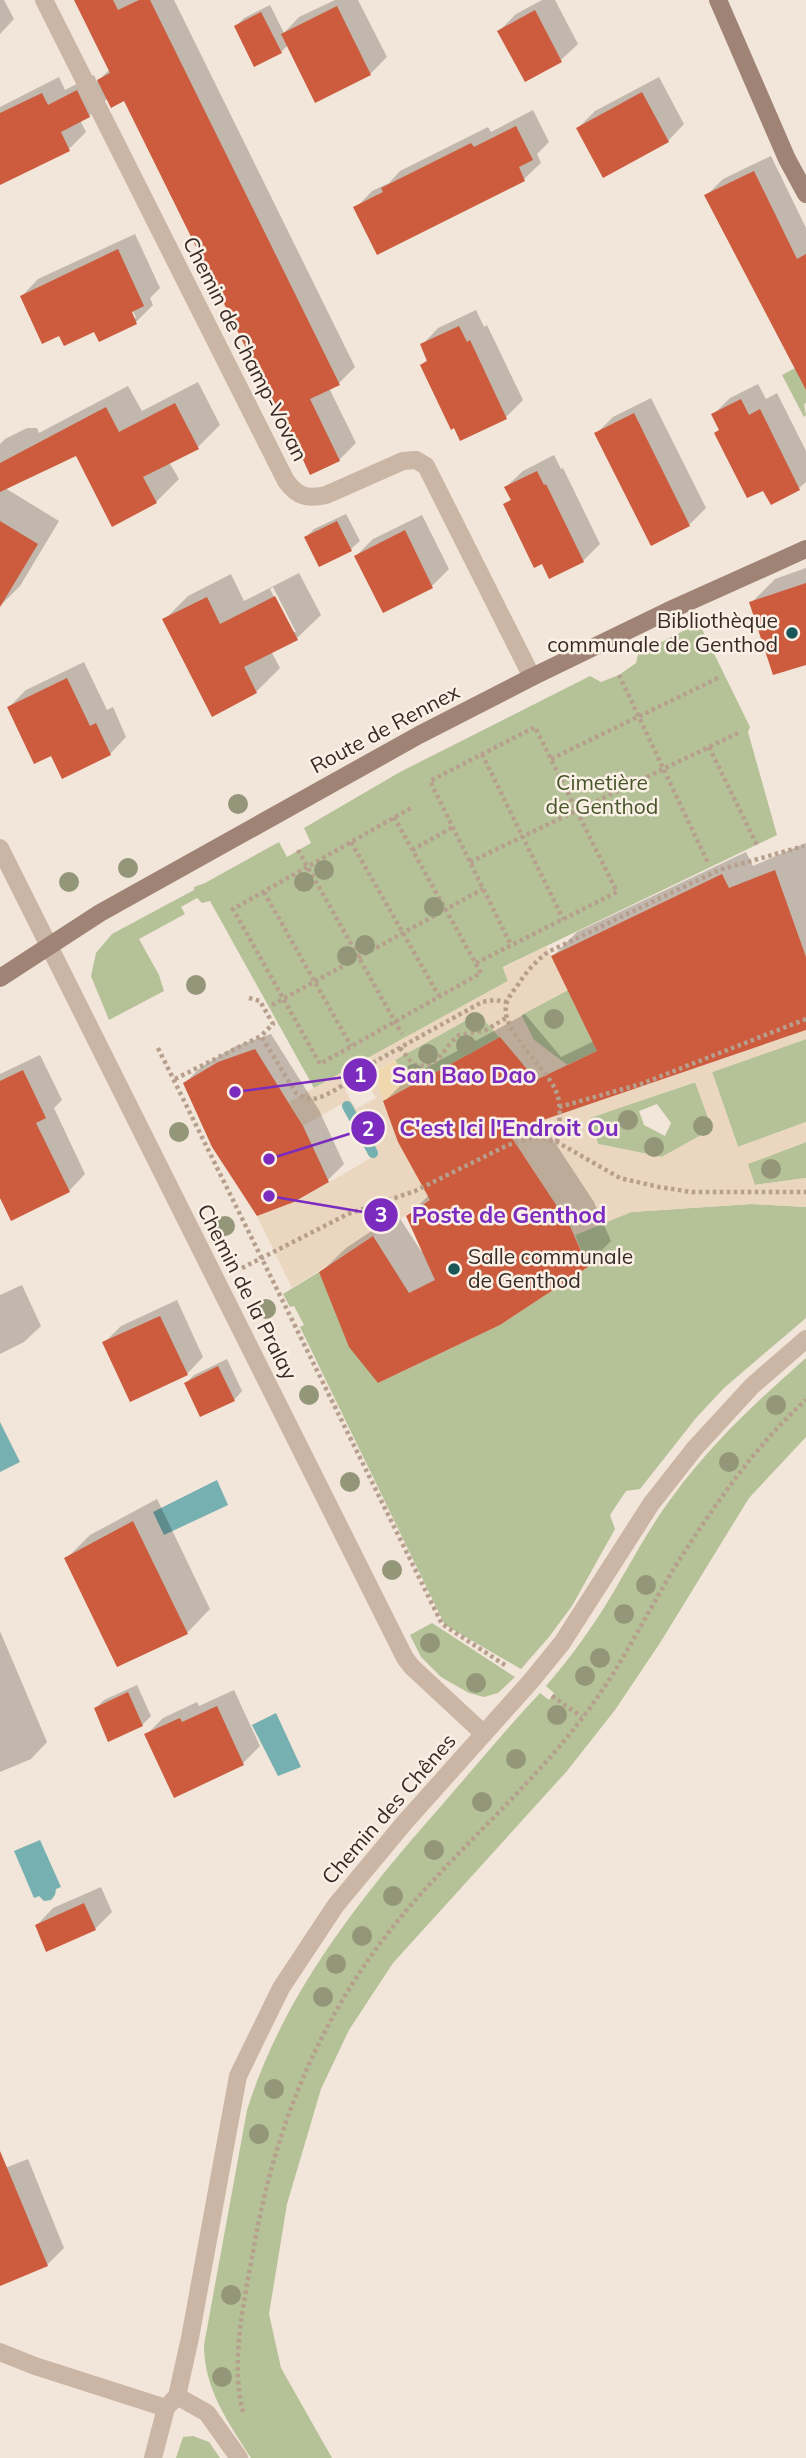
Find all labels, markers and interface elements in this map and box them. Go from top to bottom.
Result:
street label: Chemin de Champ-Vovan [178,232,314,465]
place label: Bibliothèque communale de Genthod [547,607,778,657]
marker: Bibliothèque communale de Genthod [784,625,800,641]
street label: Route de Rennex [306,678,463,778]
park label: Cimetière de Genthod [546,769,658,819]
callout: San Bao Dao [343,1053,550,1097]
text: San Bao Dao [392,1060,536,1089]
text: 1 [354,1061,366,1087]
callout: C'est Ici l'Endroit Ou [351,1106,633,1150]
text: C'est Ici l'Endroit Ou [399,1113,619,1142]
text: 2 [362,1115,374,1141]
callout: Poste de Genthod [363,1193,621,1237]
street label: Chemin de la Pralay [192,1199,304,1384]
text: Poste de Genthod [412,1200,606,1229]
text: 3 [375,1201,387,1227]
place label: Salle communale de Genthod [468,1243,633,1293]
marker: Salle communale de Genthod [446,1261,462,1277]
street label: Chemin des Chênes [316,1728,461,1889]

